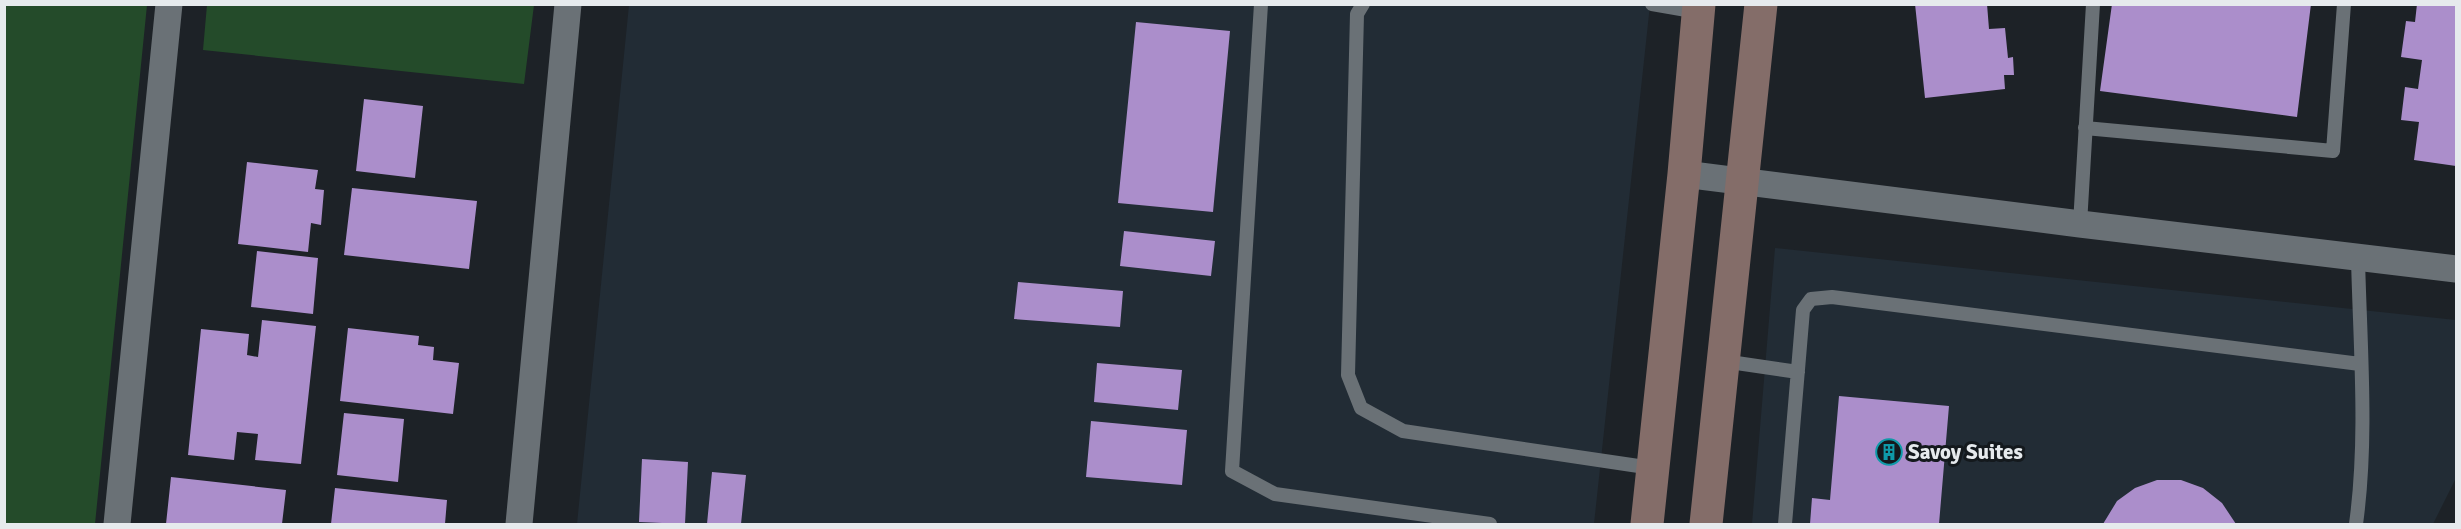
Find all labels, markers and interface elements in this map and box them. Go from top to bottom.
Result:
building icon: Savoy Suites [1874,437,1904,467]
place label: Savoy Suites [1908,439,2023,465]

